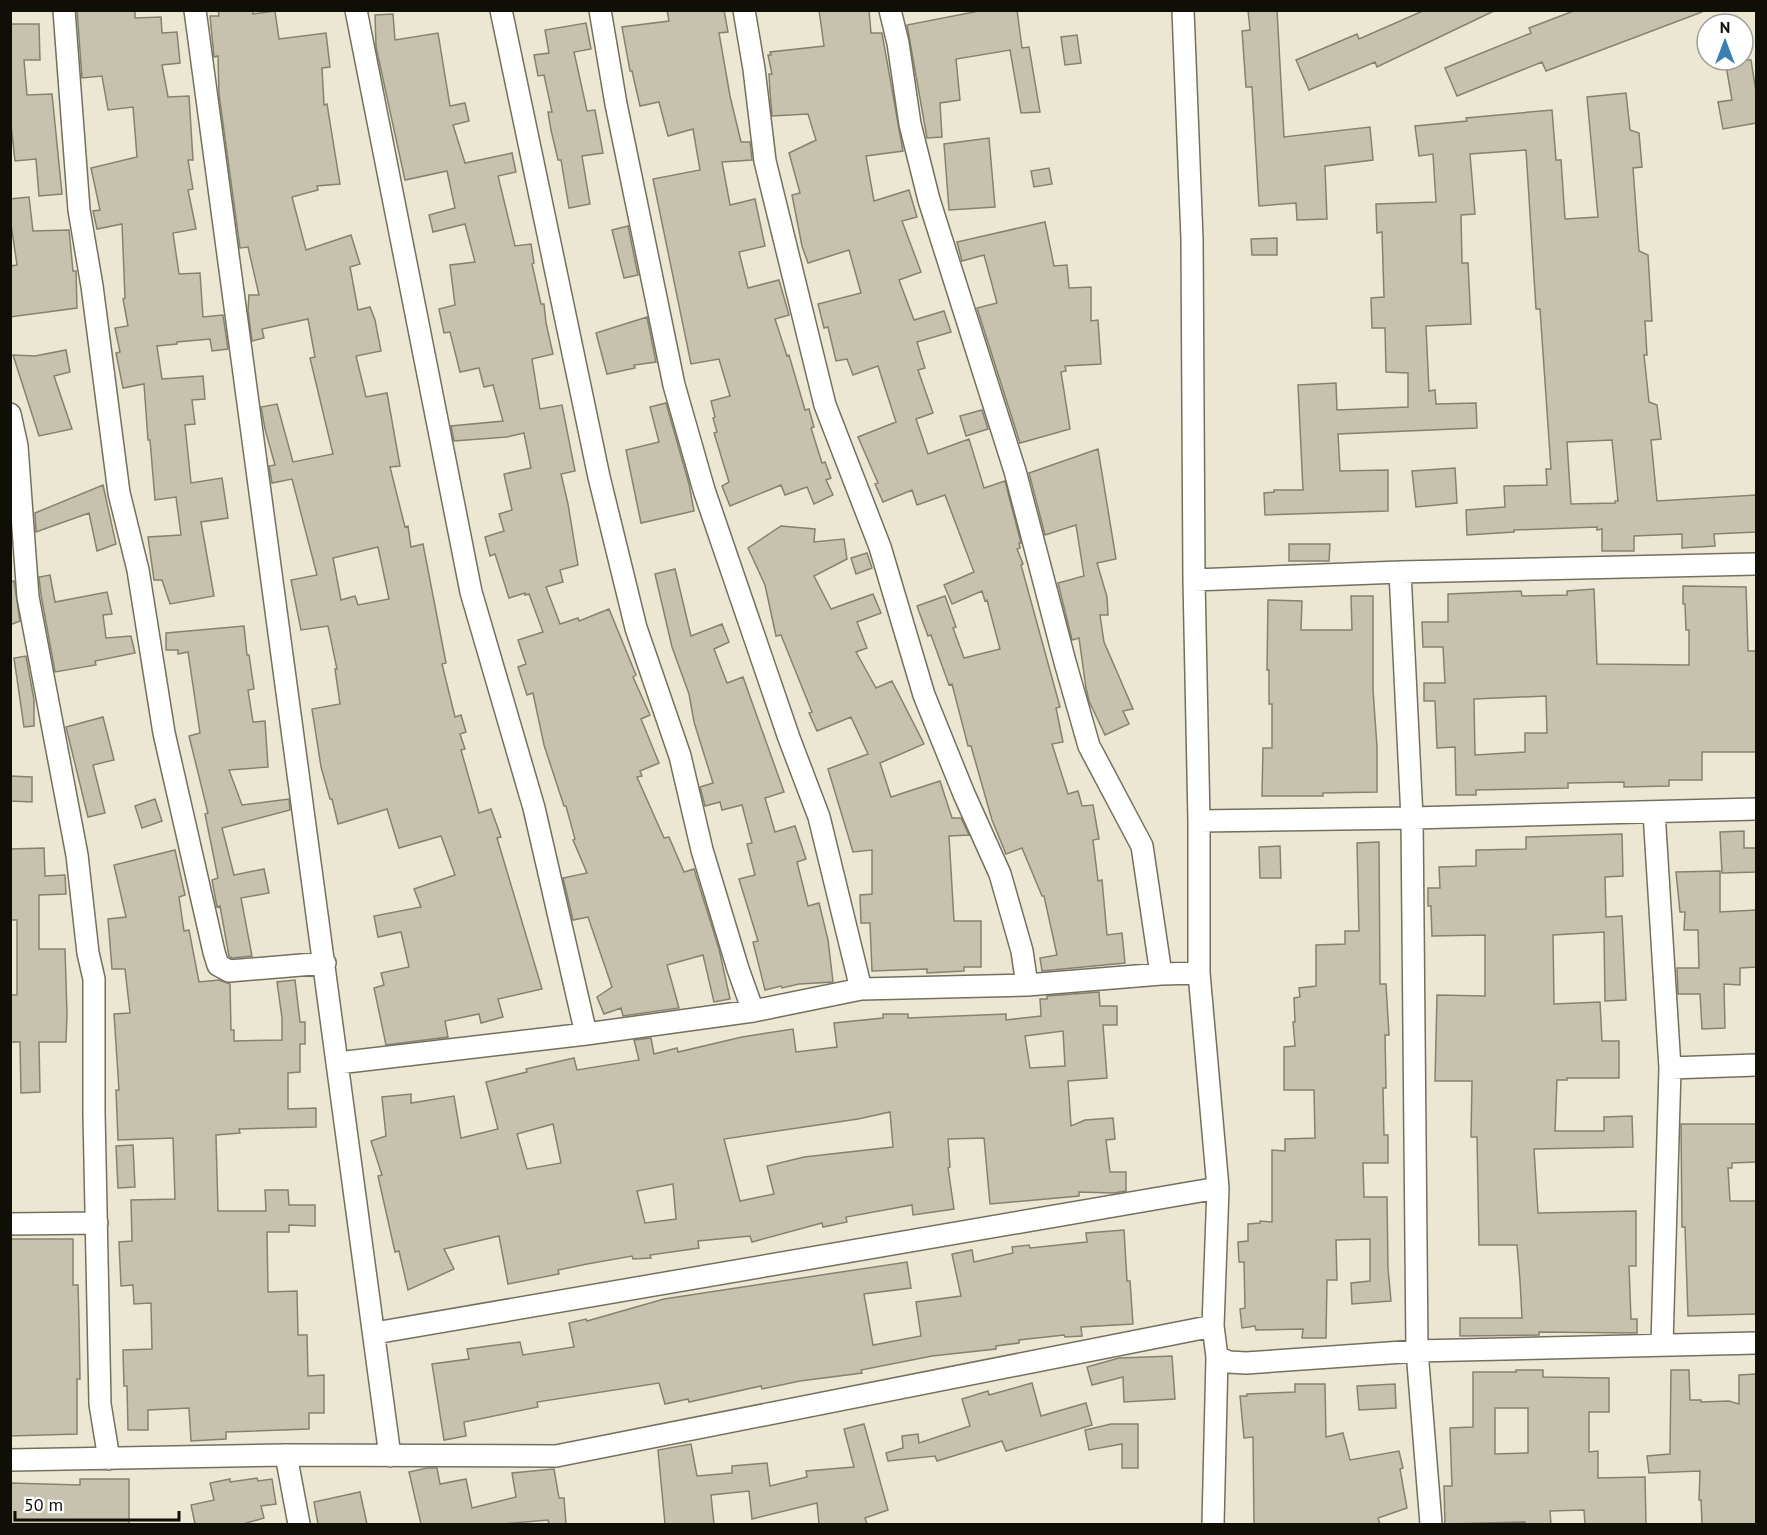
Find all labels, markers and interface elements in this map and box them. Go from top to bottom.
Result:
north arrow [1695,12,1755,72]
text: N [1720,17,1730,37]
scale bar [15,1484,178,1522]
text: 50 m [24,1493,63,1516]

